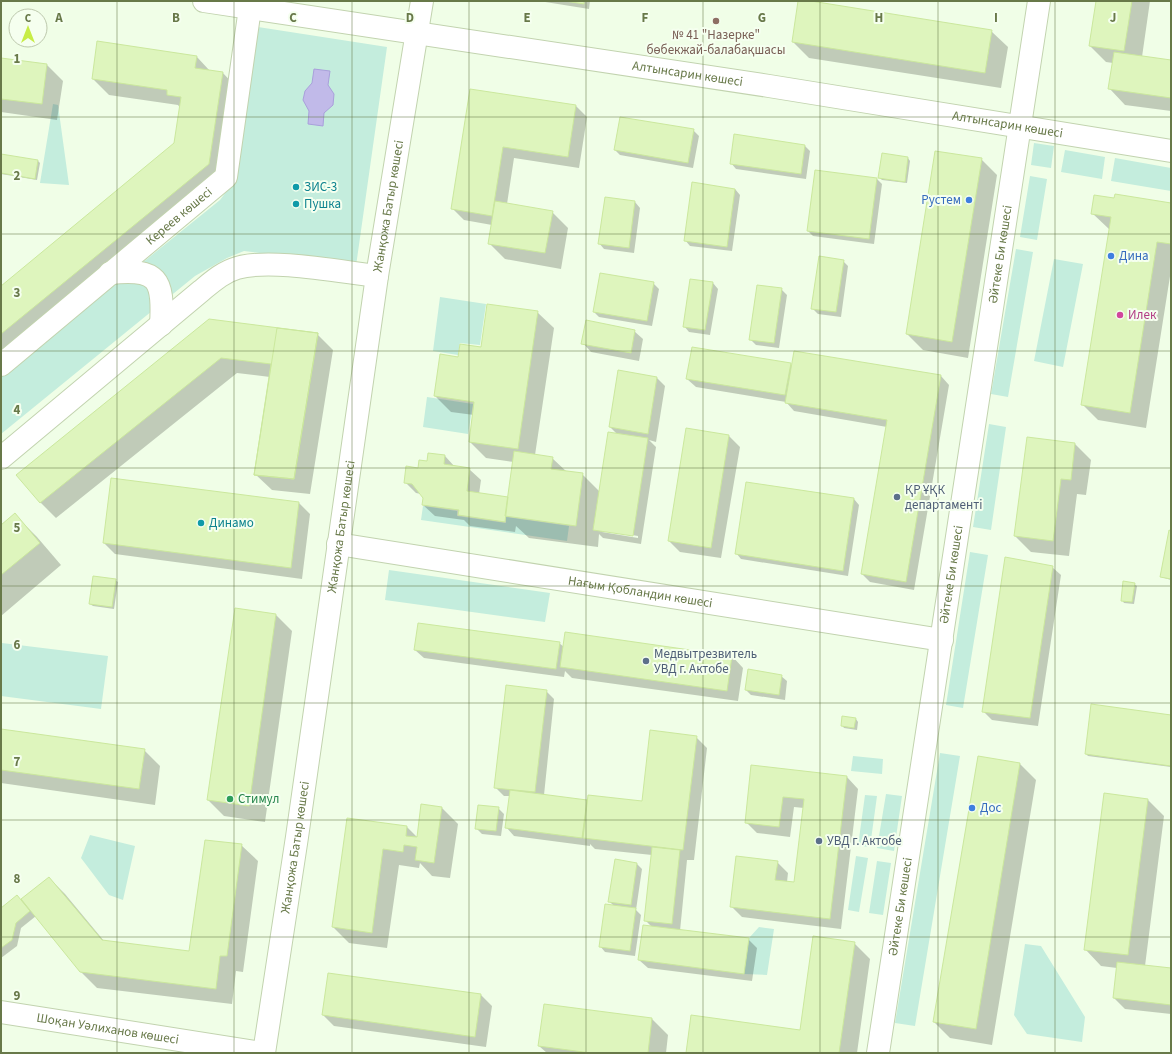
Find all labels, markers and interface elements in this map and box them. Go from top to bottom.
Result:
north arrow [8,8,48,48]
text: A [54,9,63,27]
text: B [172,9,180,27]
text: C [289,9,297,27]
text: D [406,9,414,27]
text: E [523,9,531,27]
text: F [642,9,649,27]
text: G [758,9,766,27]
text: H [875,9,883,27]
text: I [994,9,998,27]
text: J [1110,9,1116,27]
text: С [25,11,32,26]
marker: № 41 "Назерке" бөбекжай-балабақшасы [711,16,721,26]
place label: № 41 "Назерке" бөбекжай-балабақшасы [646,26,786,59]
text: 1 [14,50,21,68]
street label: Алтынсарин көшесі [631,57,744,91]
street label: Алтынсарин көшесі [951,107,1064,142]
street label: Жанқожа Батыр көшесі [369,139,408,274]
text: 2 [14,167,21,185]
place label: ЗИС-3 [304,178,337,196]
marker: ЗИС-3 [291,182,301,192]
street label: Кереев көшесі [142,183,216,249]
place label: Рустем [921,191,961,209]
place label: Пушка [304,195,341,213]
marker: Рустем [964,195,974,205]
marker: Пушка [291,199,301,209]
street label: Әйтеке Би көшесі [984,204,1017,305]
place label: Дина [1119,247,1149,265]
marker: Дина [1106,251,1116,261]
text: 3 [14,284,21,302]
place label: Илек [1128,306,1157,324]
marker: Илек [1115,310,1125,320]
text: 4 [14,401,21,419]
street label: Жанқожа Батыр көшесі [323,459,360,594]
place label: ҚР ҰҚК департаменті [905,481,983,514]
marker: ҚР ҰҚК департаменті [892,492,902,502]
place label: Динамо [209,514,254,532]
marker: Динамо [196,518,206,528]
text: 5 [14,519,21,537]
street label: Әйтеке Би көшесі [935,524,968,625]
street label: Нағым Қобландин көшесі [567,572,714,612]
text: 6 [14,636,21,654]
place label: Медвытрезвитель УВД г. Актобе [654,645,757,678]
marker: Медвытрезвитель УВД г. Актобе [641,656,651,666]
text: 7 [14,753,21,771]
street label: Жанқожа Батыр көшесі [276,780,314,915]
place label: Стимул [238,790,280,808]
marker: Стимул [225,794,235,804]
place label: Дос [980,799,1001,817]
marker: Дос [967,803,977,813]
place label: УВД г. Актобе [827,832,902,850]
marker: УВД г. Актобе [814,836,824,846]
street label: Әйтеке Би көшесі [884,856,917,957]
text: 8 [14,870,21,888]
text: 9 [14,987,21,1005]
street label: Шоқан Уәлиханов көшесі [35,1009,180,1049]

